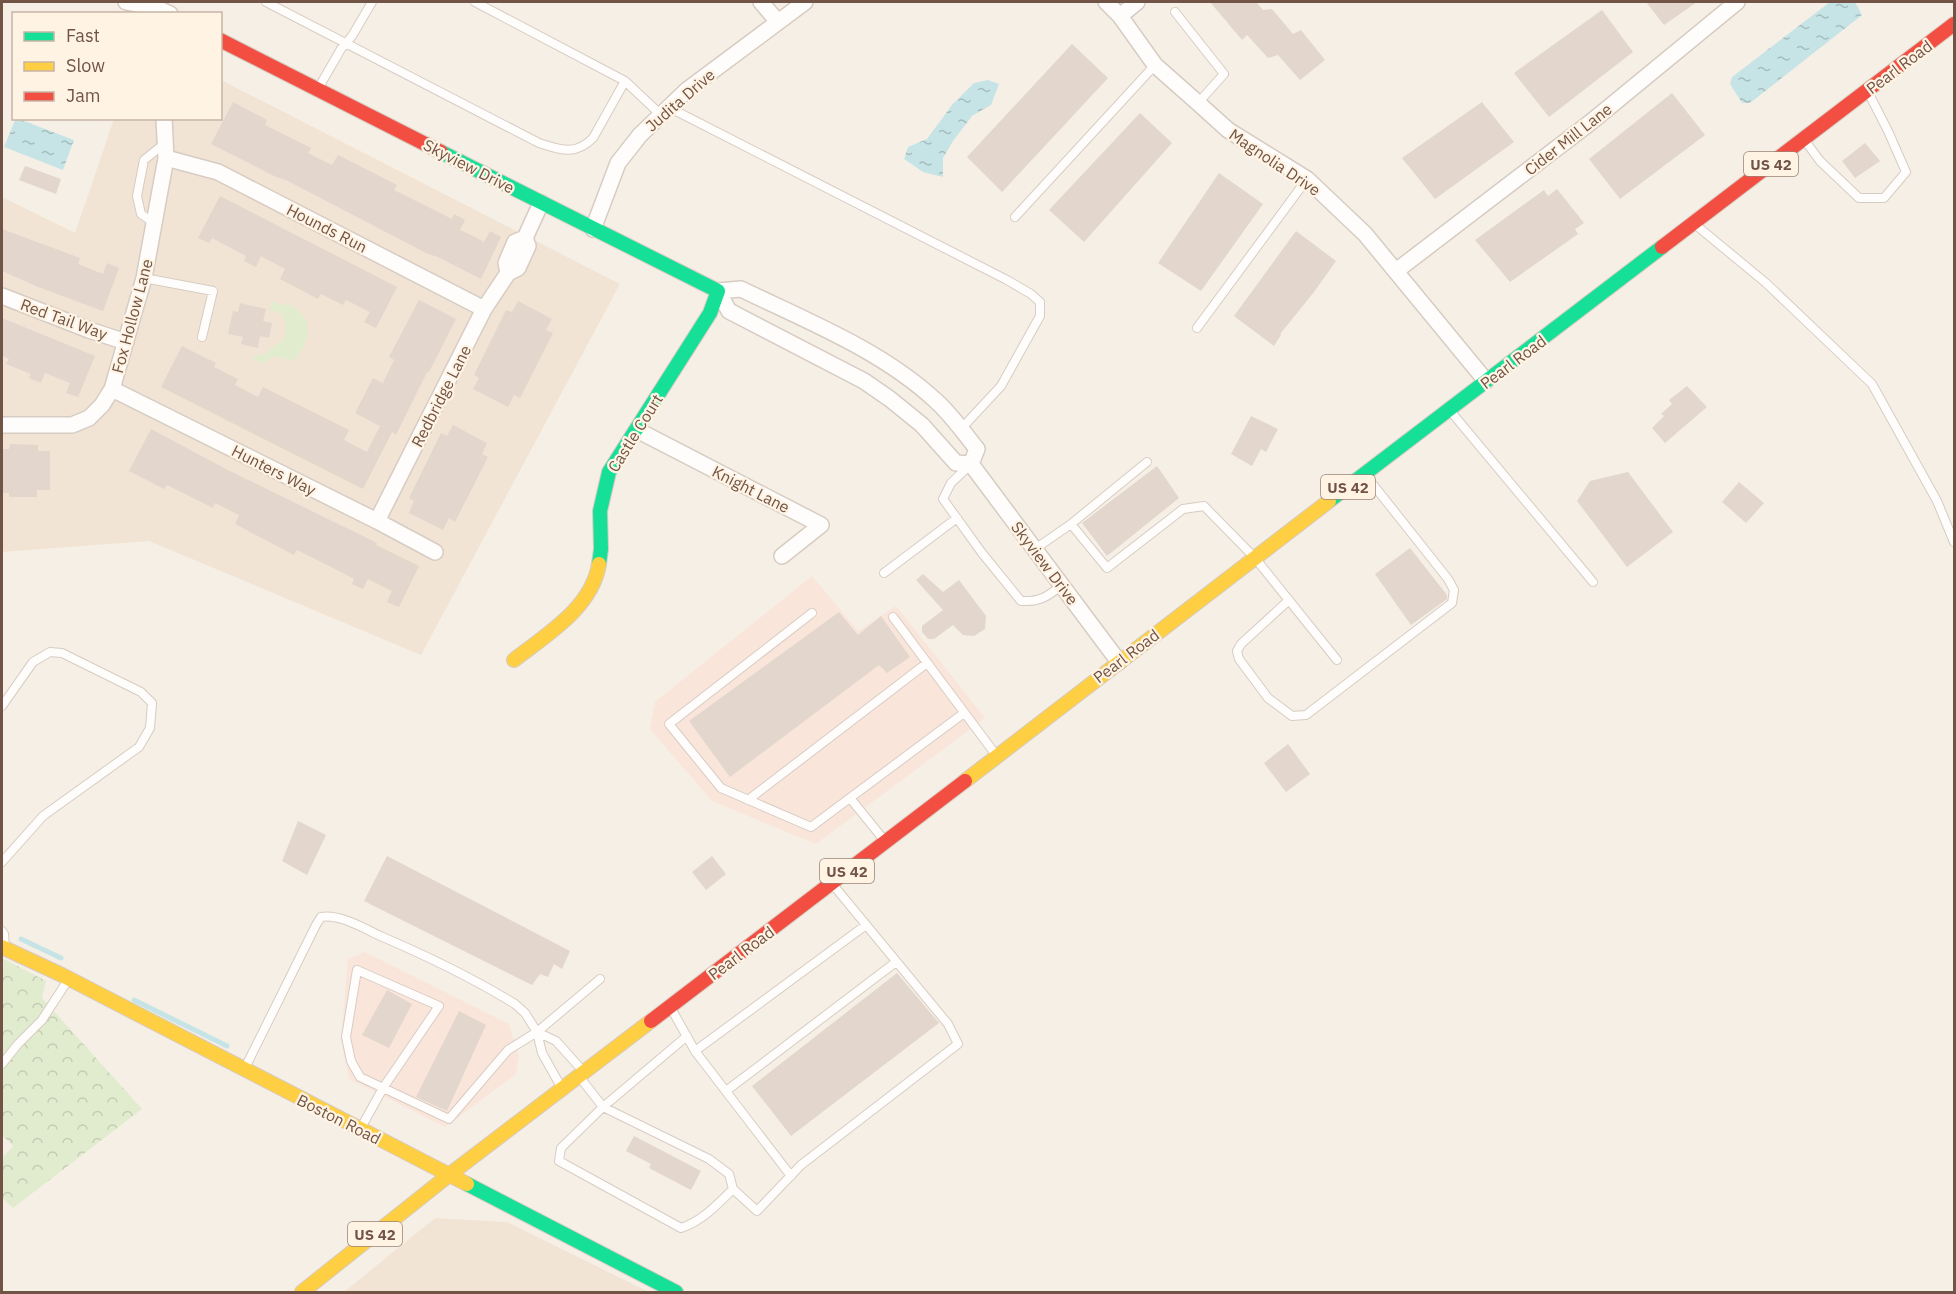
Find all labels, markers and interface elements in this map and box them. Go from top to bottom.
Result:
legend [12,12,222,120]
text: Fast [66,24,100,47]
street label: Pearl Road [1862,36,1936,98]
text: Slow [66,54,105,77]
street label: Judita Drive [641,64,719,136]
text: Jam [66,84,101,107]
street label: Cider Mill Lane [1520,99,1616,179]
street label: Magnolia Drive [1226,124,1325,200]
street label: Skyview Drive [420,135,518,198]
road number: US 42 [1744,152,1798,176]
street label: Hounds Run [283,199,371,257]
street label: Fox Hollow Lane [107,256,157,375]
street label: Red Tail Way [18,294,110,344]
street label: Pearl Road [1476,331,1550,393]
street label: Redbridge Lane [407,341,475,450]
street label: Castle Court [603,390,667,476]
street label: Hunters Way [229,440,319,500]
street label: Knight Lane [709,461,793,517]
road number: US 42 [1321,475,1375,499]
street label: Skyview Drive [1007,517,1083,609]
street label: Pearl Road [1089,625,1163,687]
road number: US 42 [820,859,874,883]
street label: Pearl Road [704,922,778,984]
street label: Boston Road [294,1089,384,1149]
road number: US 42 [348,1222,402,1246]

